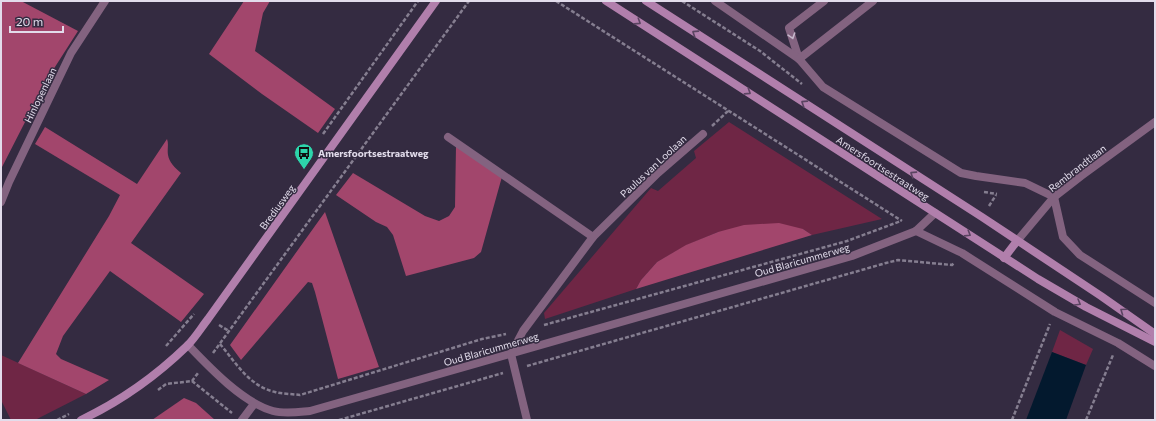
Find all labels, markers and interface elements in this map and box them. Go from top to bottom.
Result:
scale bar [10,8,63,34]
text: 20 m [16,14,43,28]
one-way arrow [634,17,641,24]
one-way arrow [692,30,699,38]
one-way arrow [787,32,795,39]
street label: Hinlopenlaan [21,65,59,125]
one-way arrow [744,88,751,95]
one-way arrow [801,100,808,108]
street label: Paulus van Loolaan [617,132,689,200]
street label: Amersfoortsestraatweg [834,133,932,203]
bus stop icon: Amersfoortsestraatweg [293,142,315,170]
street label: Rembrandtlaan [1046,142,1108,194]
place label: Amersfoortsestraatweg [318,147,429,159]
one-way arrow [911,171,918,178]
street label: Brediusweg [257,182,298,232]
one-way arrow [964,229,971,236]
street label: Oud Blaricummerweg [753,241,851,279]
one-way arrow [1074,298,1081,305]
one-way arrow [1120,308,1127,316]
street label: Oud Blaricummerweg [442,330,540,368]

